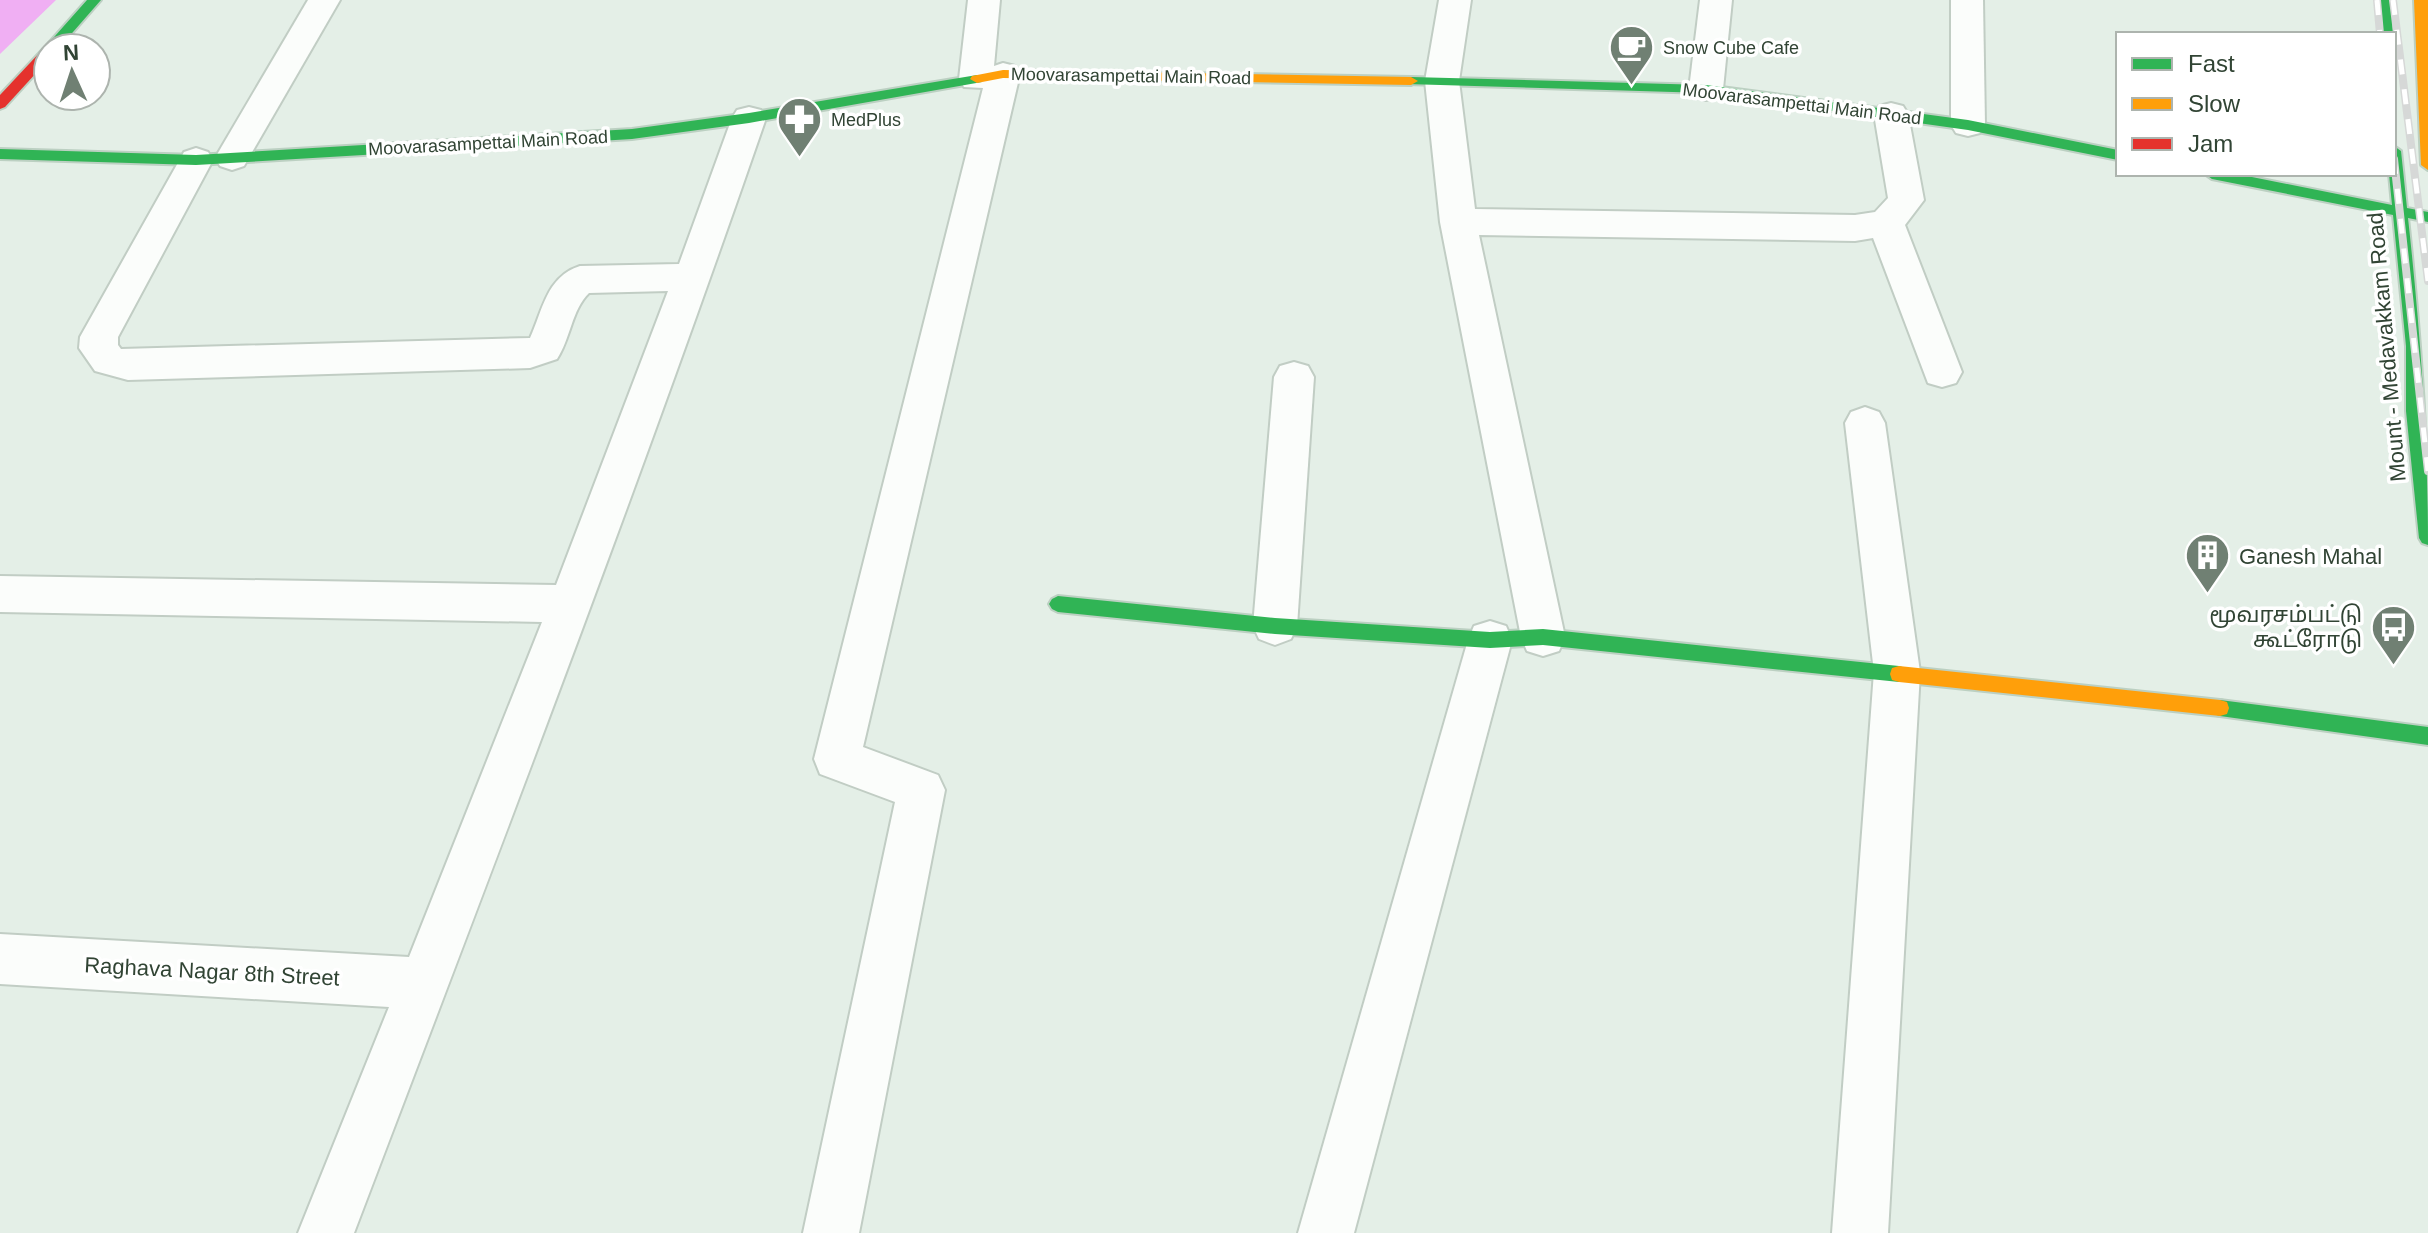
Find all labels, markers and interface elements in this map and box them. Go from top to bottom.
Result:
cafe icon: Snow Cube Cafe [1608,24,1656,87]
north arrow [32,32,112,112]
legend [2116,32,2396,176]
place label: Snow Cube Cafe [1663,38,1799,58]
text: N [62,40,80,65]
text: Fast [2188,50,2235,77]
street label: Moovarasampettai Main Road [1011,64,1251,88]
street label: Moovarasampettai Main Road [1682,79,1922,129]
text: Slow [2188,90,2241,117]
pharmacy icon: MedPlus [776,96,824,159]
place label: MedPlus [831,110,901,130]
street label: Moovarasampettai Main Road [368,127,608,159]
text: Jam [2188,130,2233,157]
street label: Mount - Medavakkam Road [2362,211,2411,483]
building icon: Ganesh Mahal [2184,532,2232,595]
place label: Ganesh Mahal [2239,544,2382,569]
place label: மூவரசம்பட்டு கூட்ரோடு [2209,602,2362,654]
bus stop icon: மூவரசம்பட்டு கூட்ரோடு [2369,603,2417,666]
street label: Raghava Nagar 8th Street [84,952,340,991]

